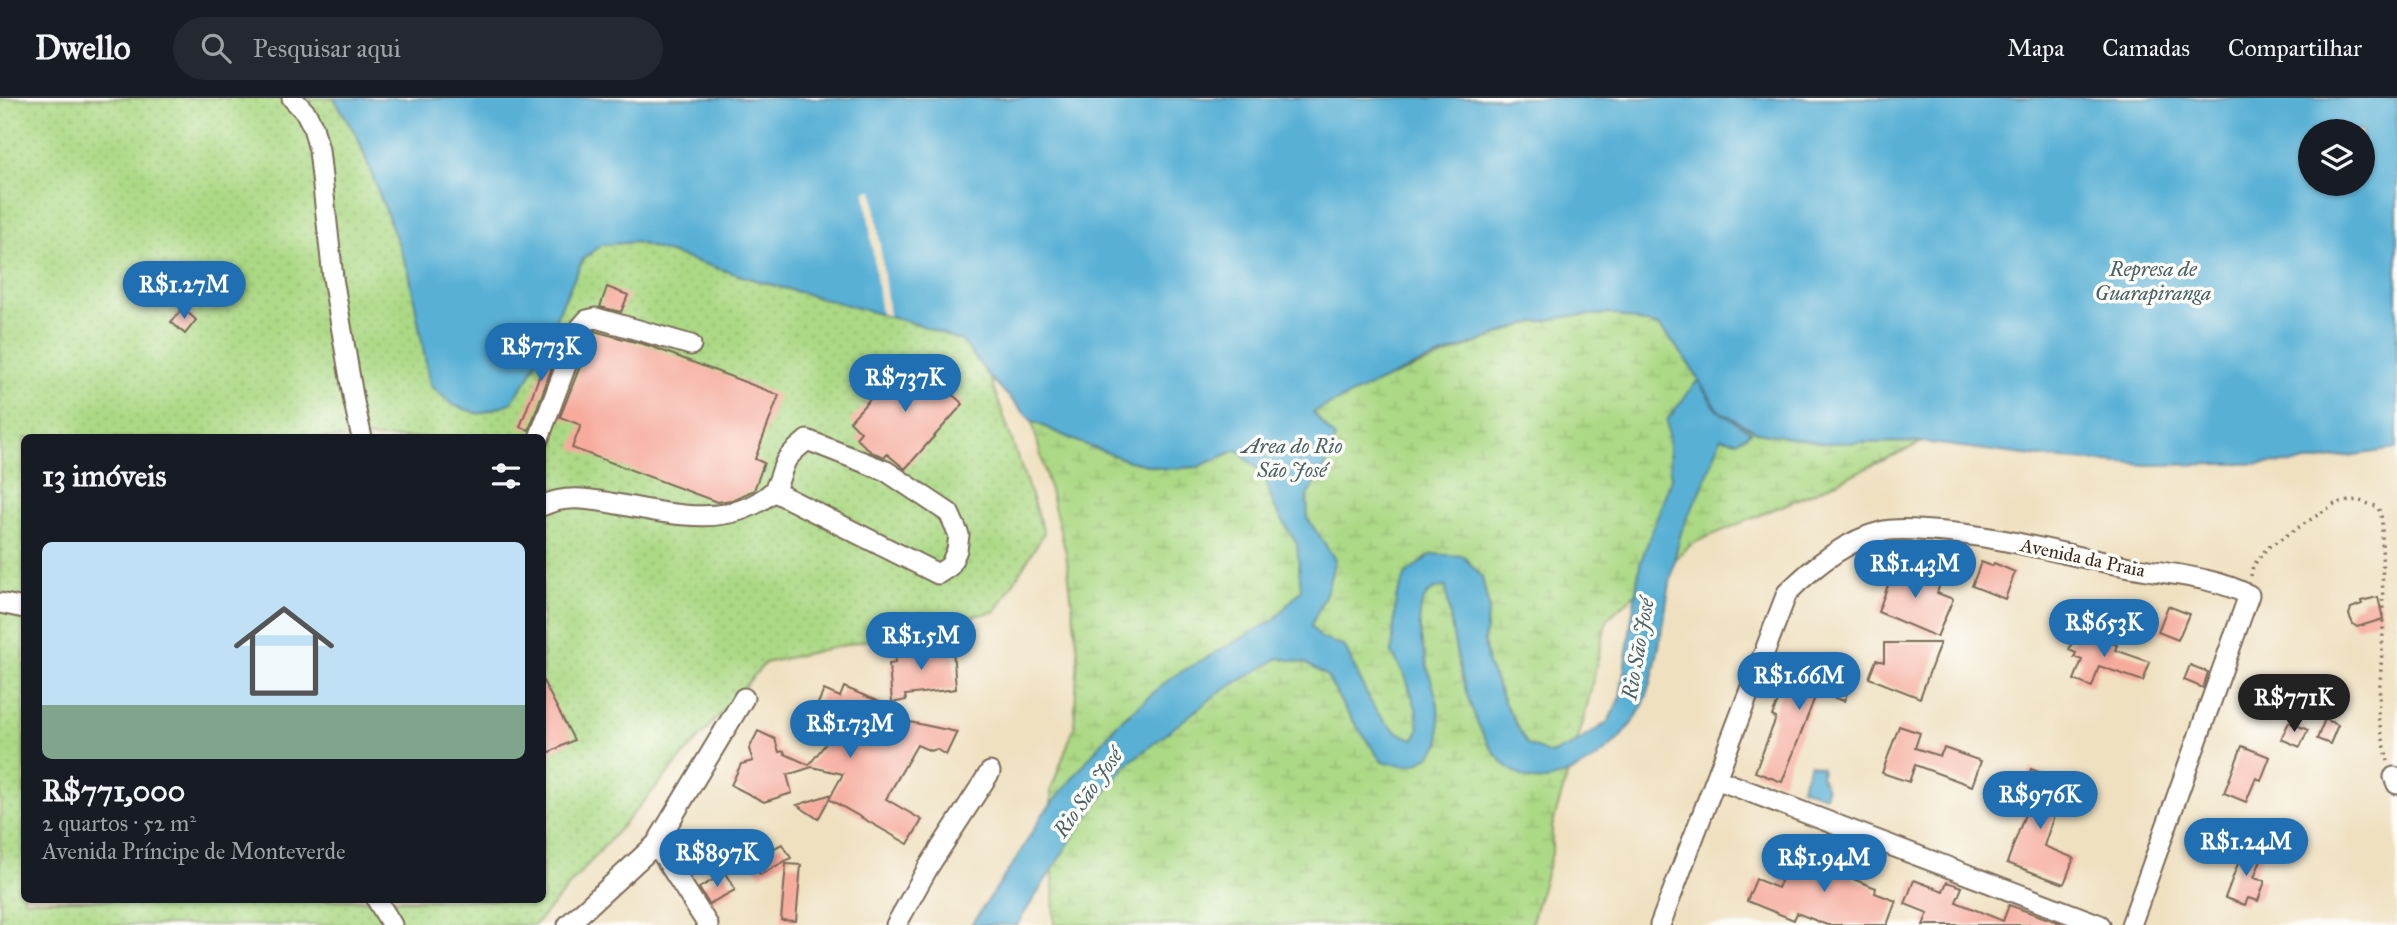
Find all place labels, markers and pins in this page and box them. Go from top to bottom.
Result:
pin: R$1.27M [119,262,249,321]
pin: R$773K [484,324,598,383]
pin: R$737K [848,354,962,414]
pin: R$1.43M [1850,540,1980,600]
pin: R$653K [2047,600,2161,659]
pin: R$1.5M [864,612,978,672]
pin: R$1.66M [1734,652,1864,712]
pin: R$771K [2237,674,2351,734]
pin: R$1.73M [785,700,915,760]
pin: R$976K [1983,772,2097,831]
pin: R$1.24M [2181,818,2311,878]
pin: R$897K [660,830,774,889]
pin: R$1.94M [1759,834,1889,894]

